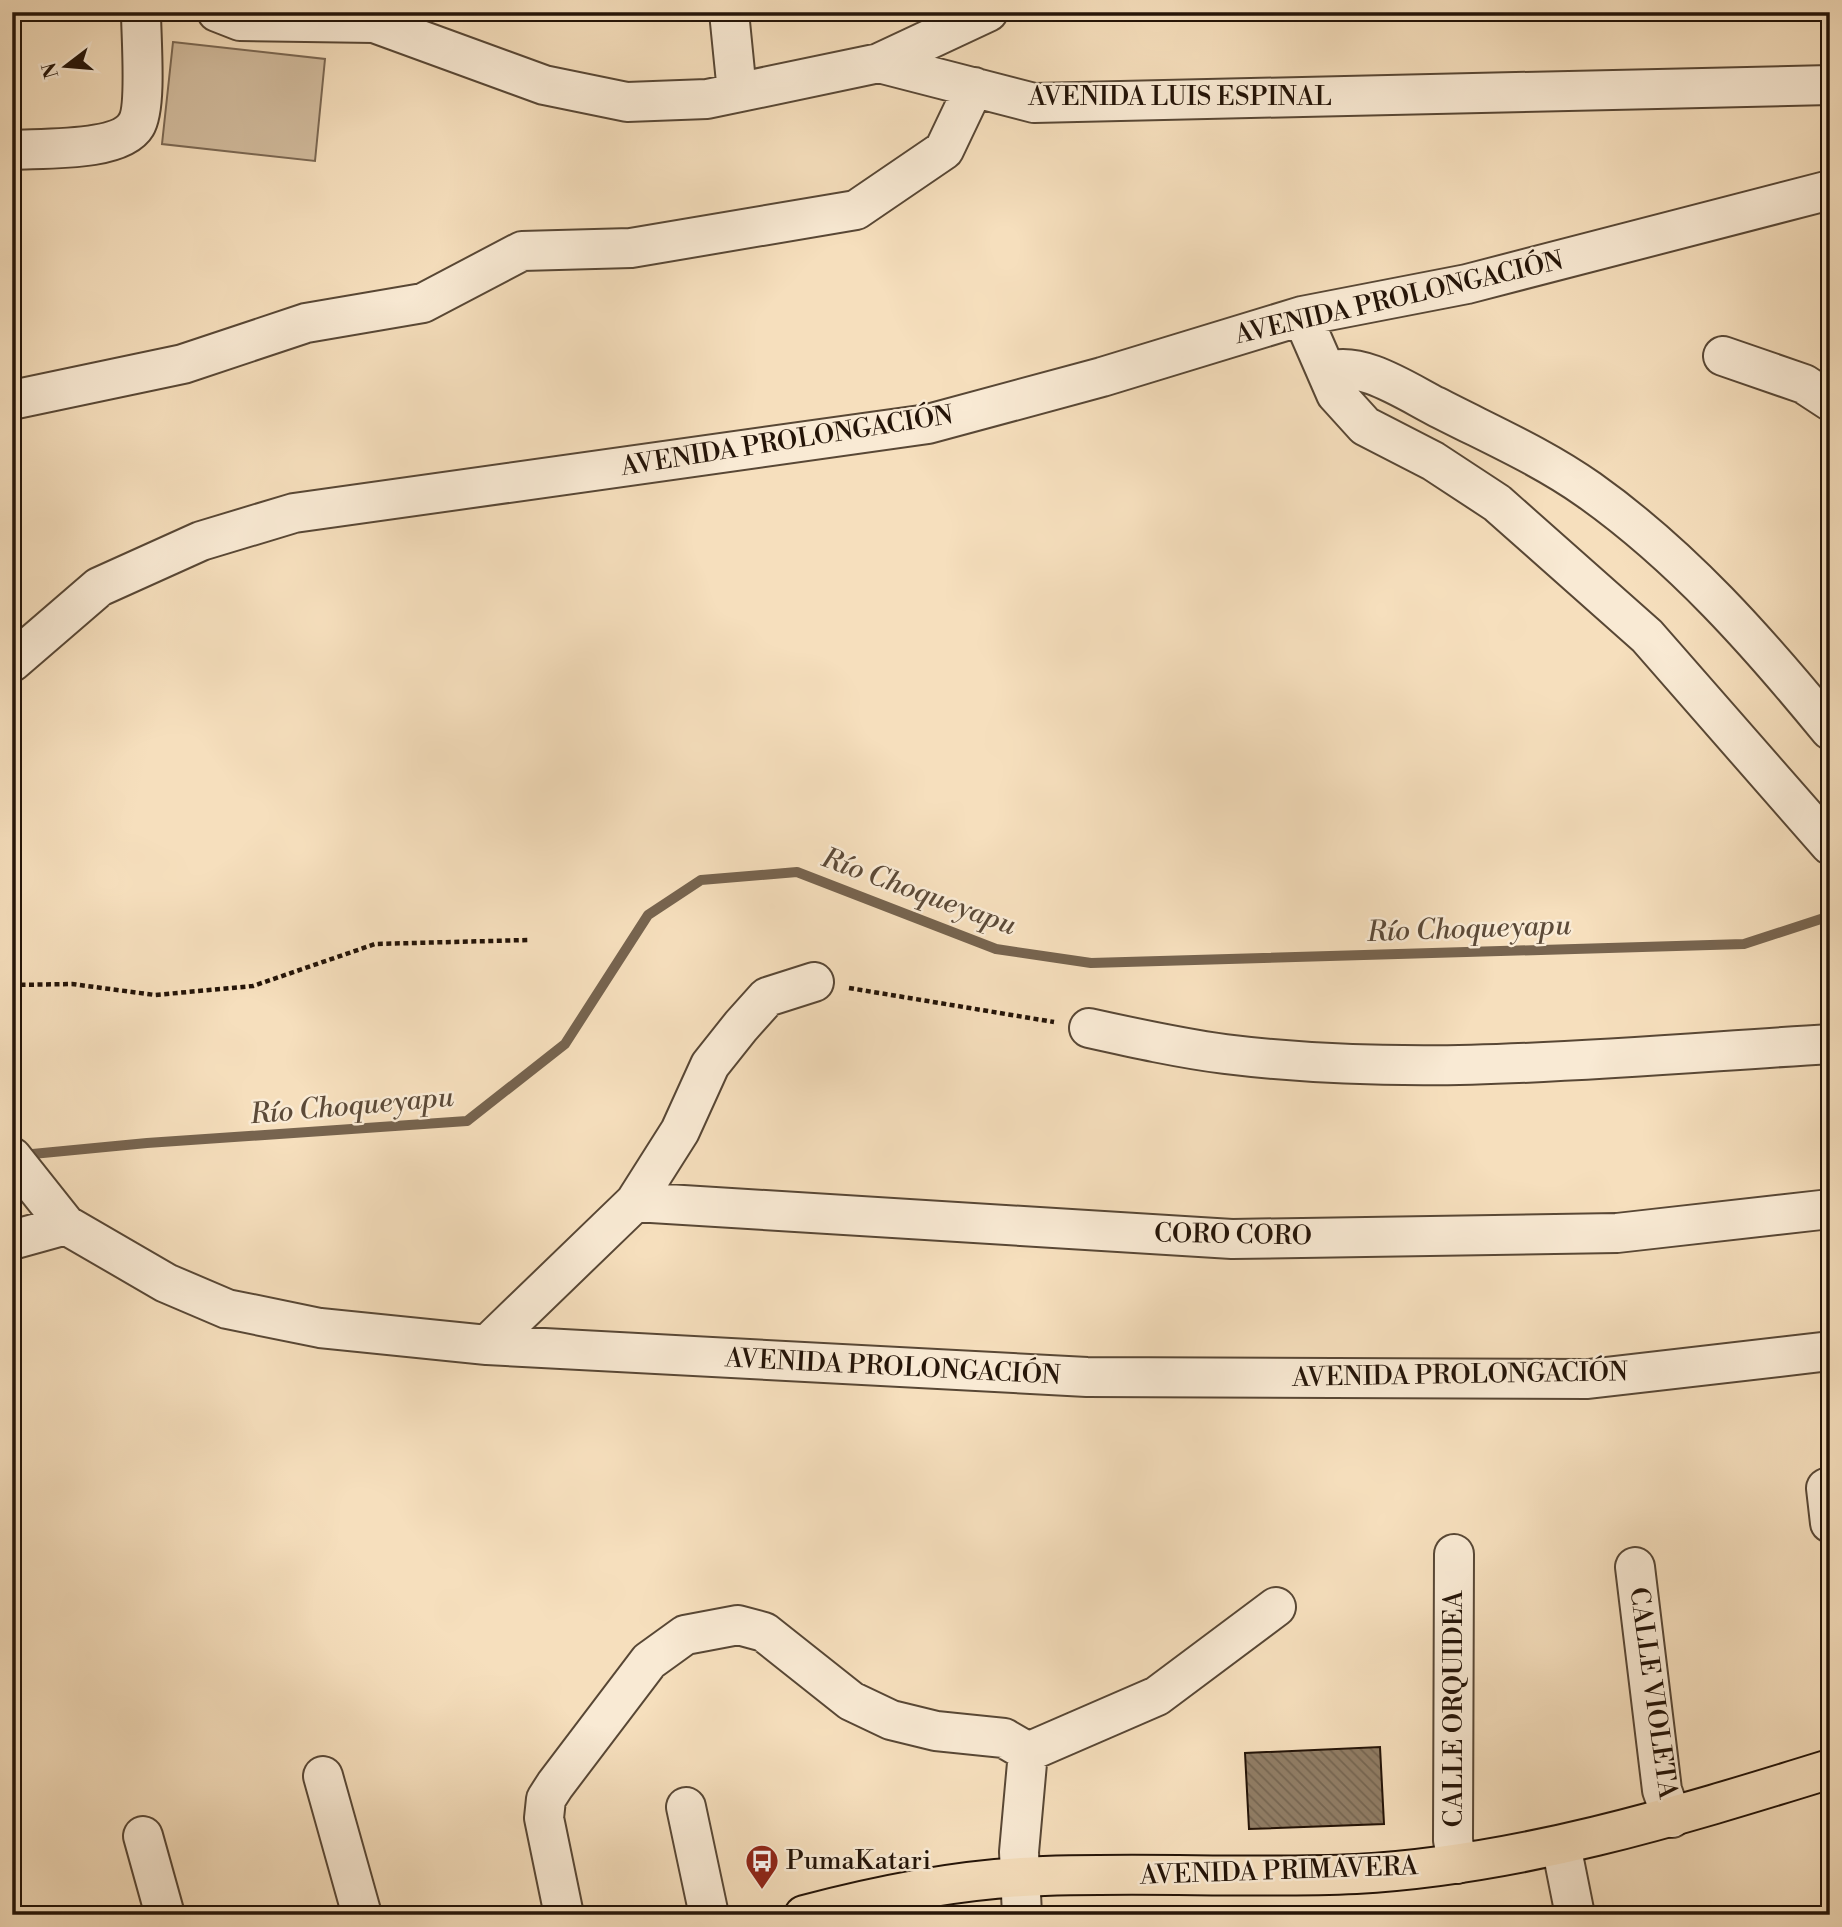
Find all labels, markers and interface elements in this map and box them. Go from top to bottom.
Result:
north arrow [32,32,102,102]
text: N [37,60,64,81]
street label: AVENIDA LUIS ESPINAL [1027,81,1332,113]
street label: AVENIDA PROLONGACIÓN [1230,243,1567,352]
street label: AVENIDA PROLONGACIÓN [617,397,956,483]
water label: Río Choqueyapu [816,840,1021,943]
water label: Río Choqueyapu [1365,908,1572,950]
water label: Río Choqueyapu [248,1080,455,1132]
street label: CORO CORO [1154,1218,1312,1252]
street label: AVENIDA PROLONGACIÓN [723,1340,1062,1392]
street label: AVENIDA PROLONGACIÓN [1291,1354,1629,1394]
street label: CALLE VIOLETA [1622,1585,1684,1802]
street label: CALLE ORQUIDEA [1438,1589,1470,1827]
bus stop icon: PumaKatari [743,1842,781,1891]
place label: PumaKatari [786,1845,931,1877]
street label: AVENIDA PRIMAVERA [1138,1850,1420,1892]

